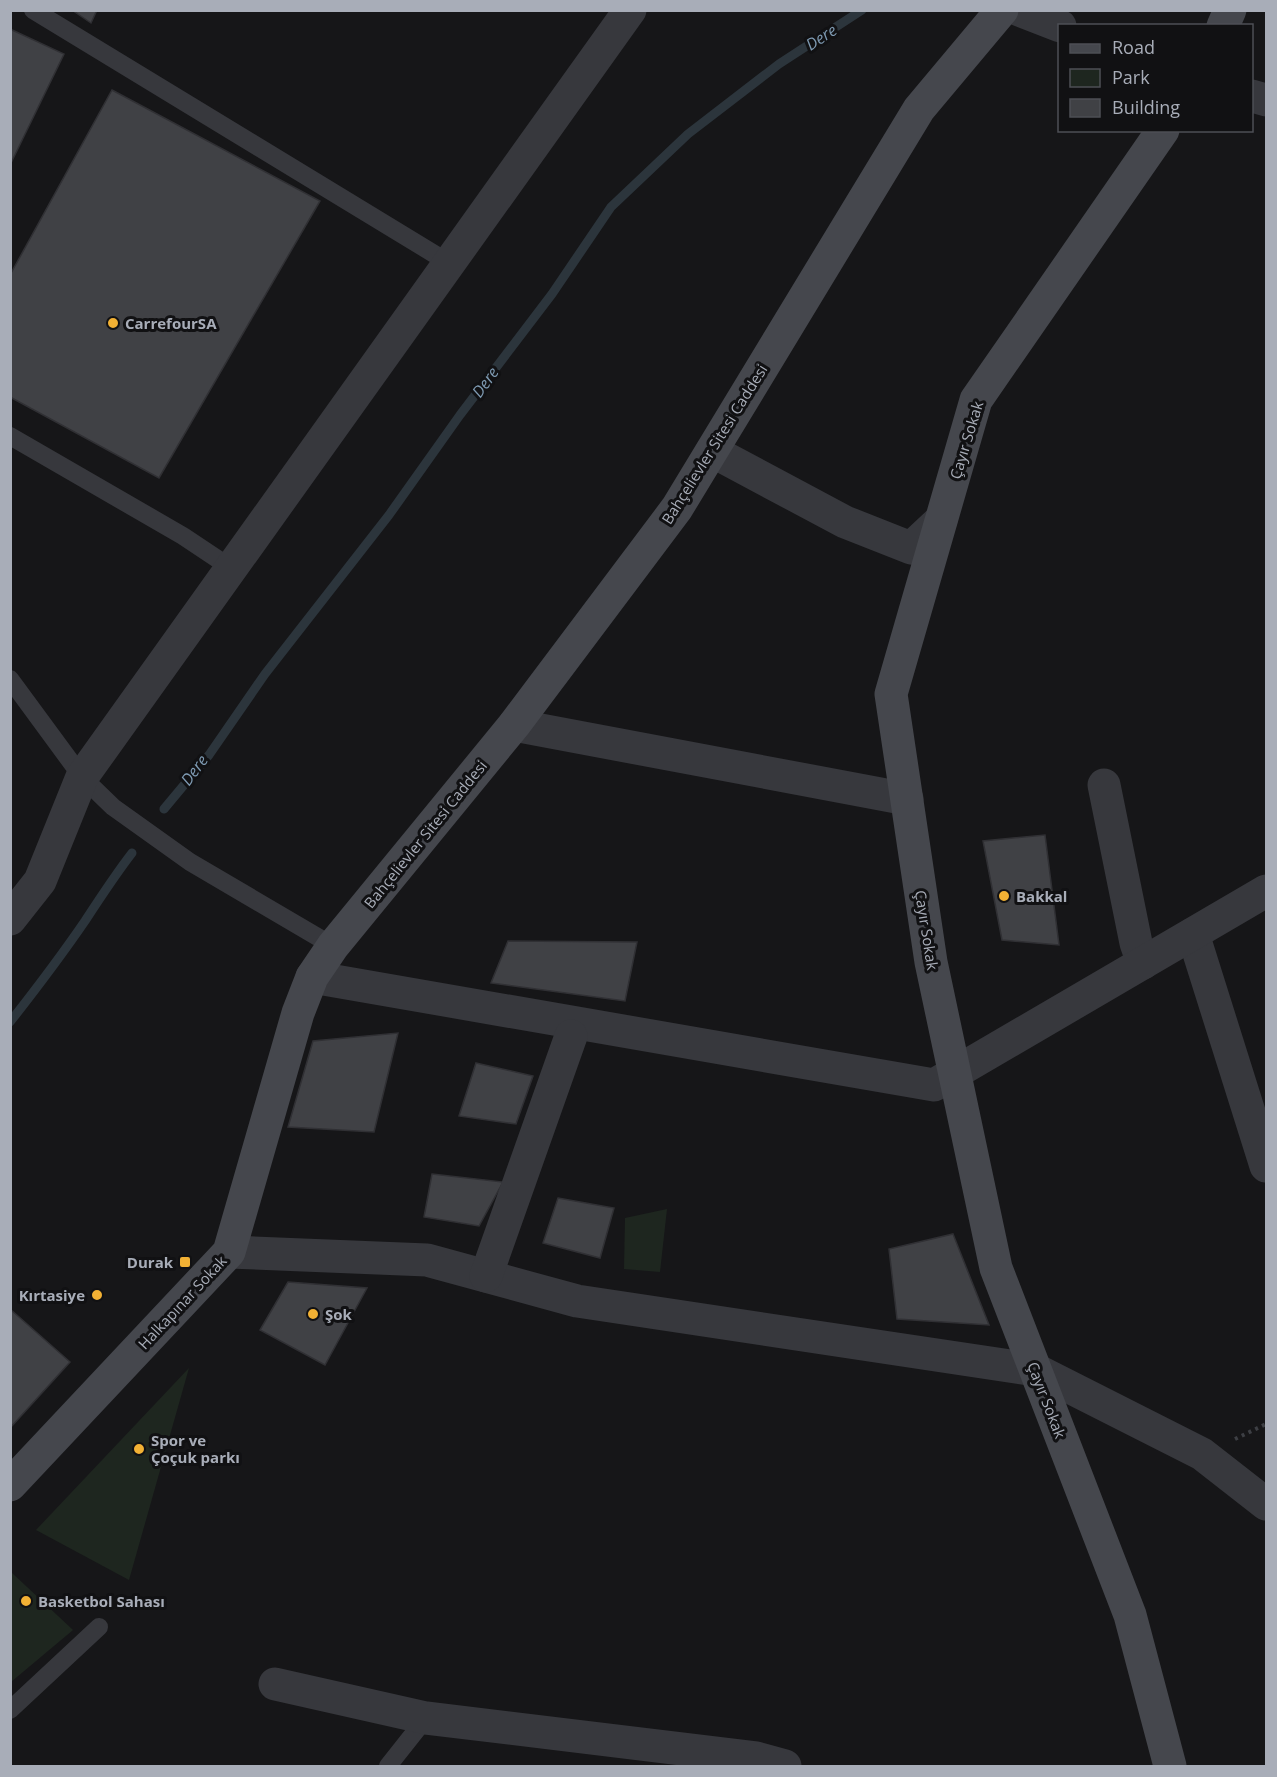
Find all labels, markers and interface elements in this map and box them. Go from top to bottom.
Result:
water label: Dere [801,19,841,55]
legend [1058,24,1253,132]
text: Road [1112,35,1155,59]
text: Park [1112,65,1150,89]
text: Building [1112,95,1180,119]
place label: CarrefourSA [125,313,217,333]
marker: CarrefourSA [106,316,120,330]
street label: Bahçelievler Sitesi Caddesi [657,360,771,528]
water label: Dere [466,362,504,402]
street label: Çayır Sokak [945,398,987,481]
water label: Dere [175,750,213,790]
street label: Bahçelievler Sitesi Caddesi [359,756,491,912]
place label: Bakkal [1016,886,1067,906]
street label: Çayır Sokak [911,889,943,971]
marker: Bakkal [997,889,1011,903]
street label: Halkapınar Sokak [133,1251,231,1353]
place label: Durak [127,1252,174,1272]
marker: Durak [178,1255,192,1269]
place label: Kırtasiye [19,1285,85,1305]
marker: Kırtasiye [90,1288,104,1302]
place label: Şok [325,1304,353,1324]
marker: Şok [306,1307,320,1321]
street label: Çayır Sokak [1023,1359,1071,1441]
place label: Spor ve Çoçuk parkı [151,1430,240,1467]
marker: Spor ve Çoçuk parkı [132,1442,146,1456]
place label: Basketbol Sahası [38,1591,165,1611]
marker: Basketbol Sahası [19,1594,33,1608]

